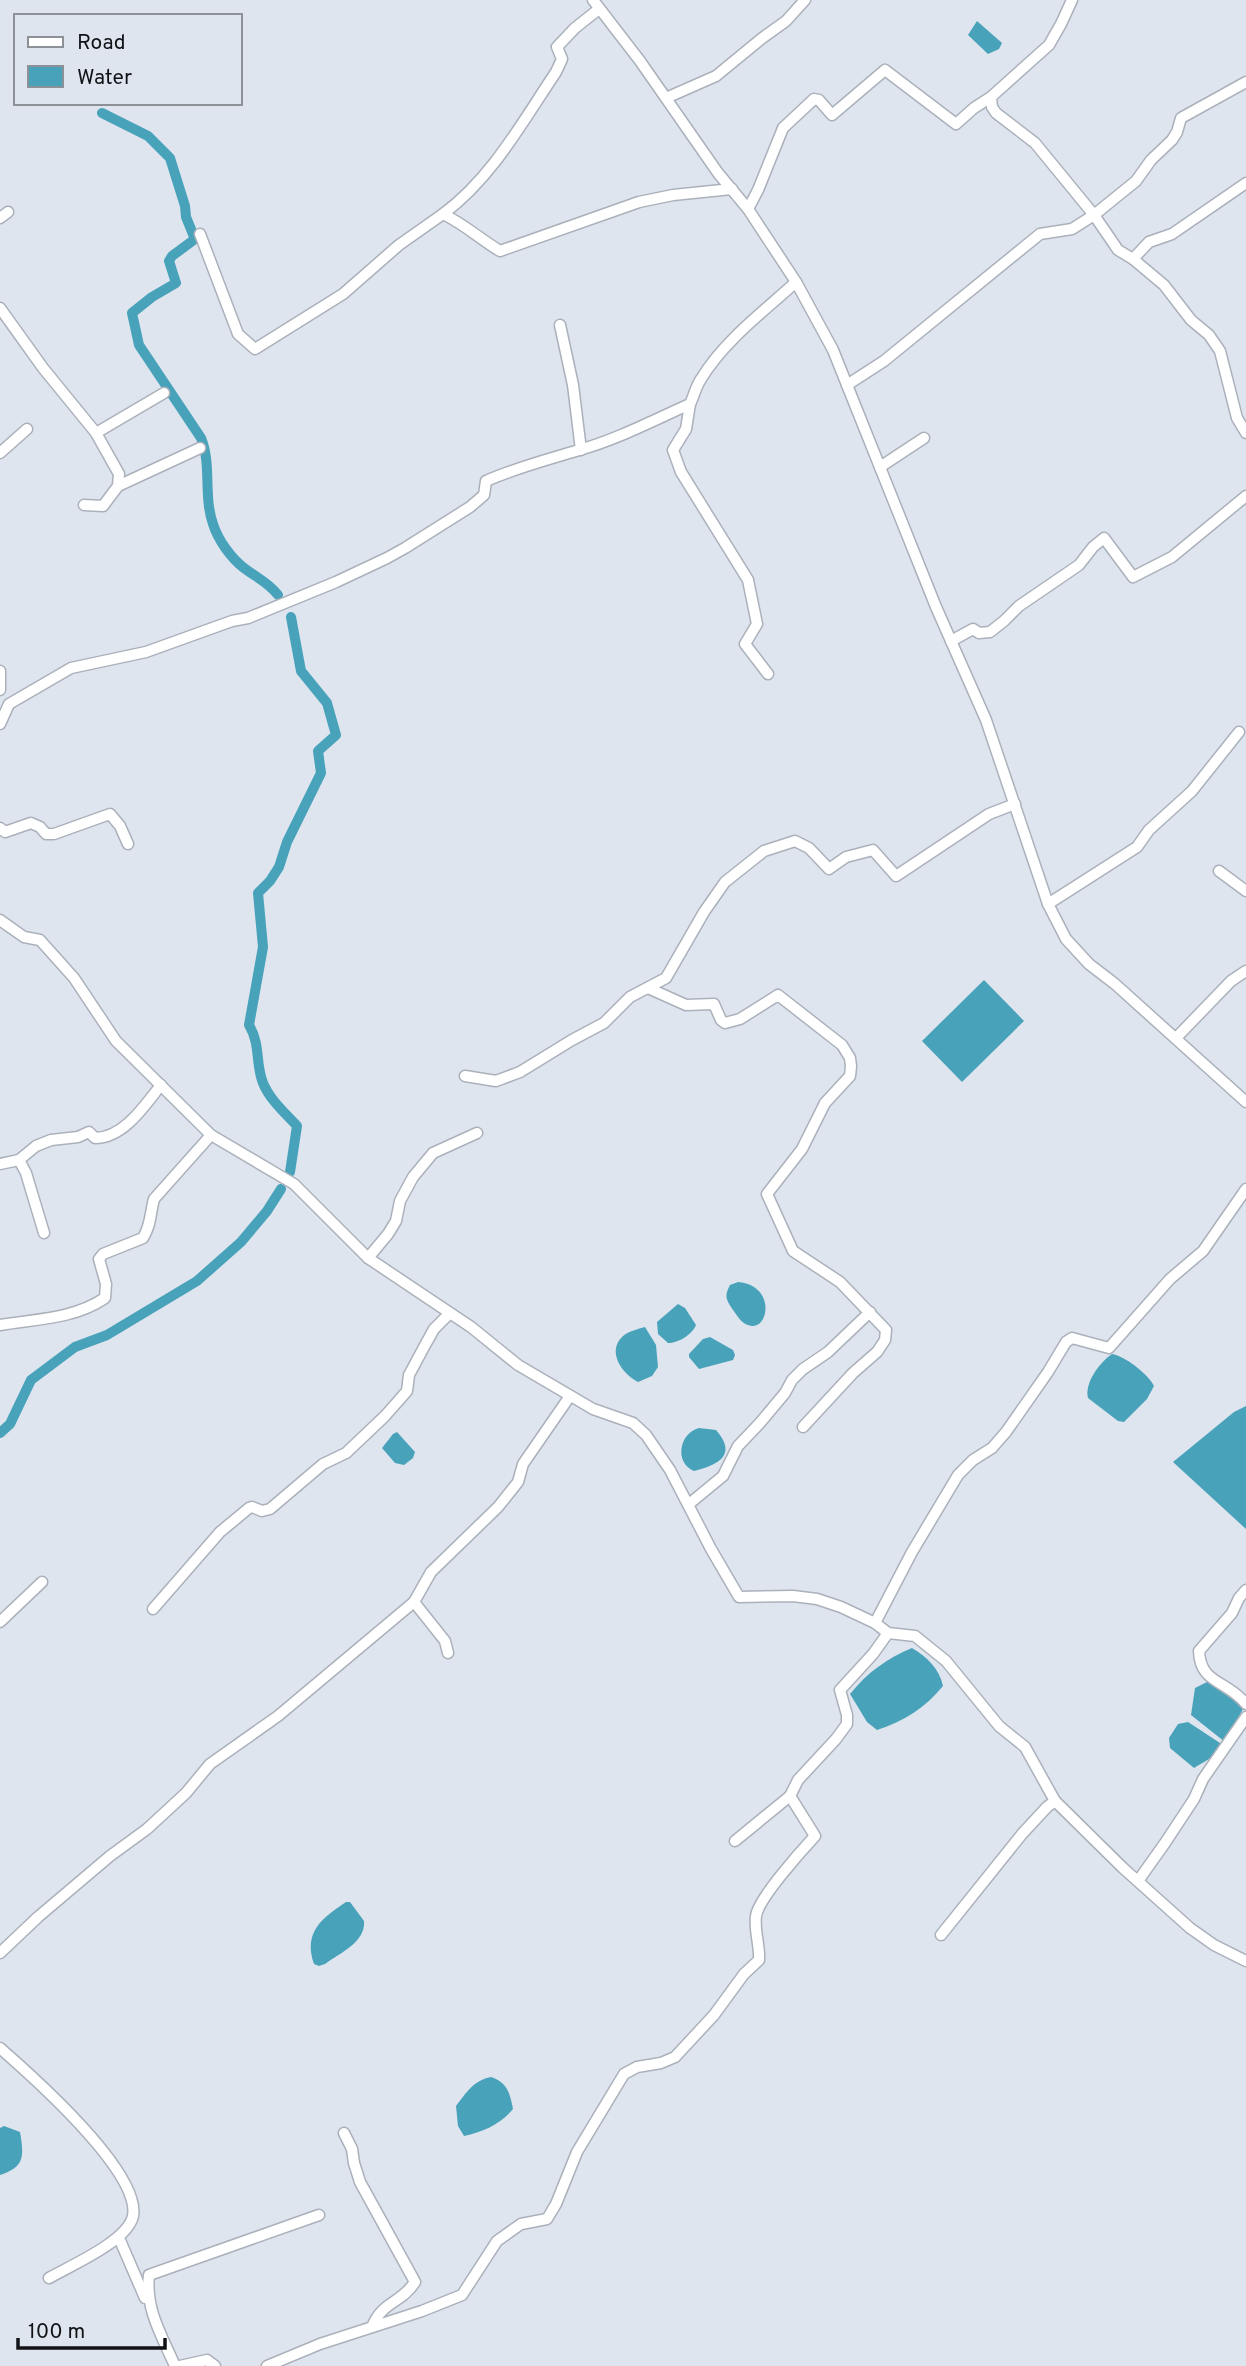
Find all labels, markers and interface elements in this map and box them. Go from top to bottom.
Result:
legend [14,14,242,105]
text: Road [77,30,126,57]
text: Water [77,65,132,92]
scale bar [18,2306,164,2350]
text: 100 m [28,2319,85,2346]

